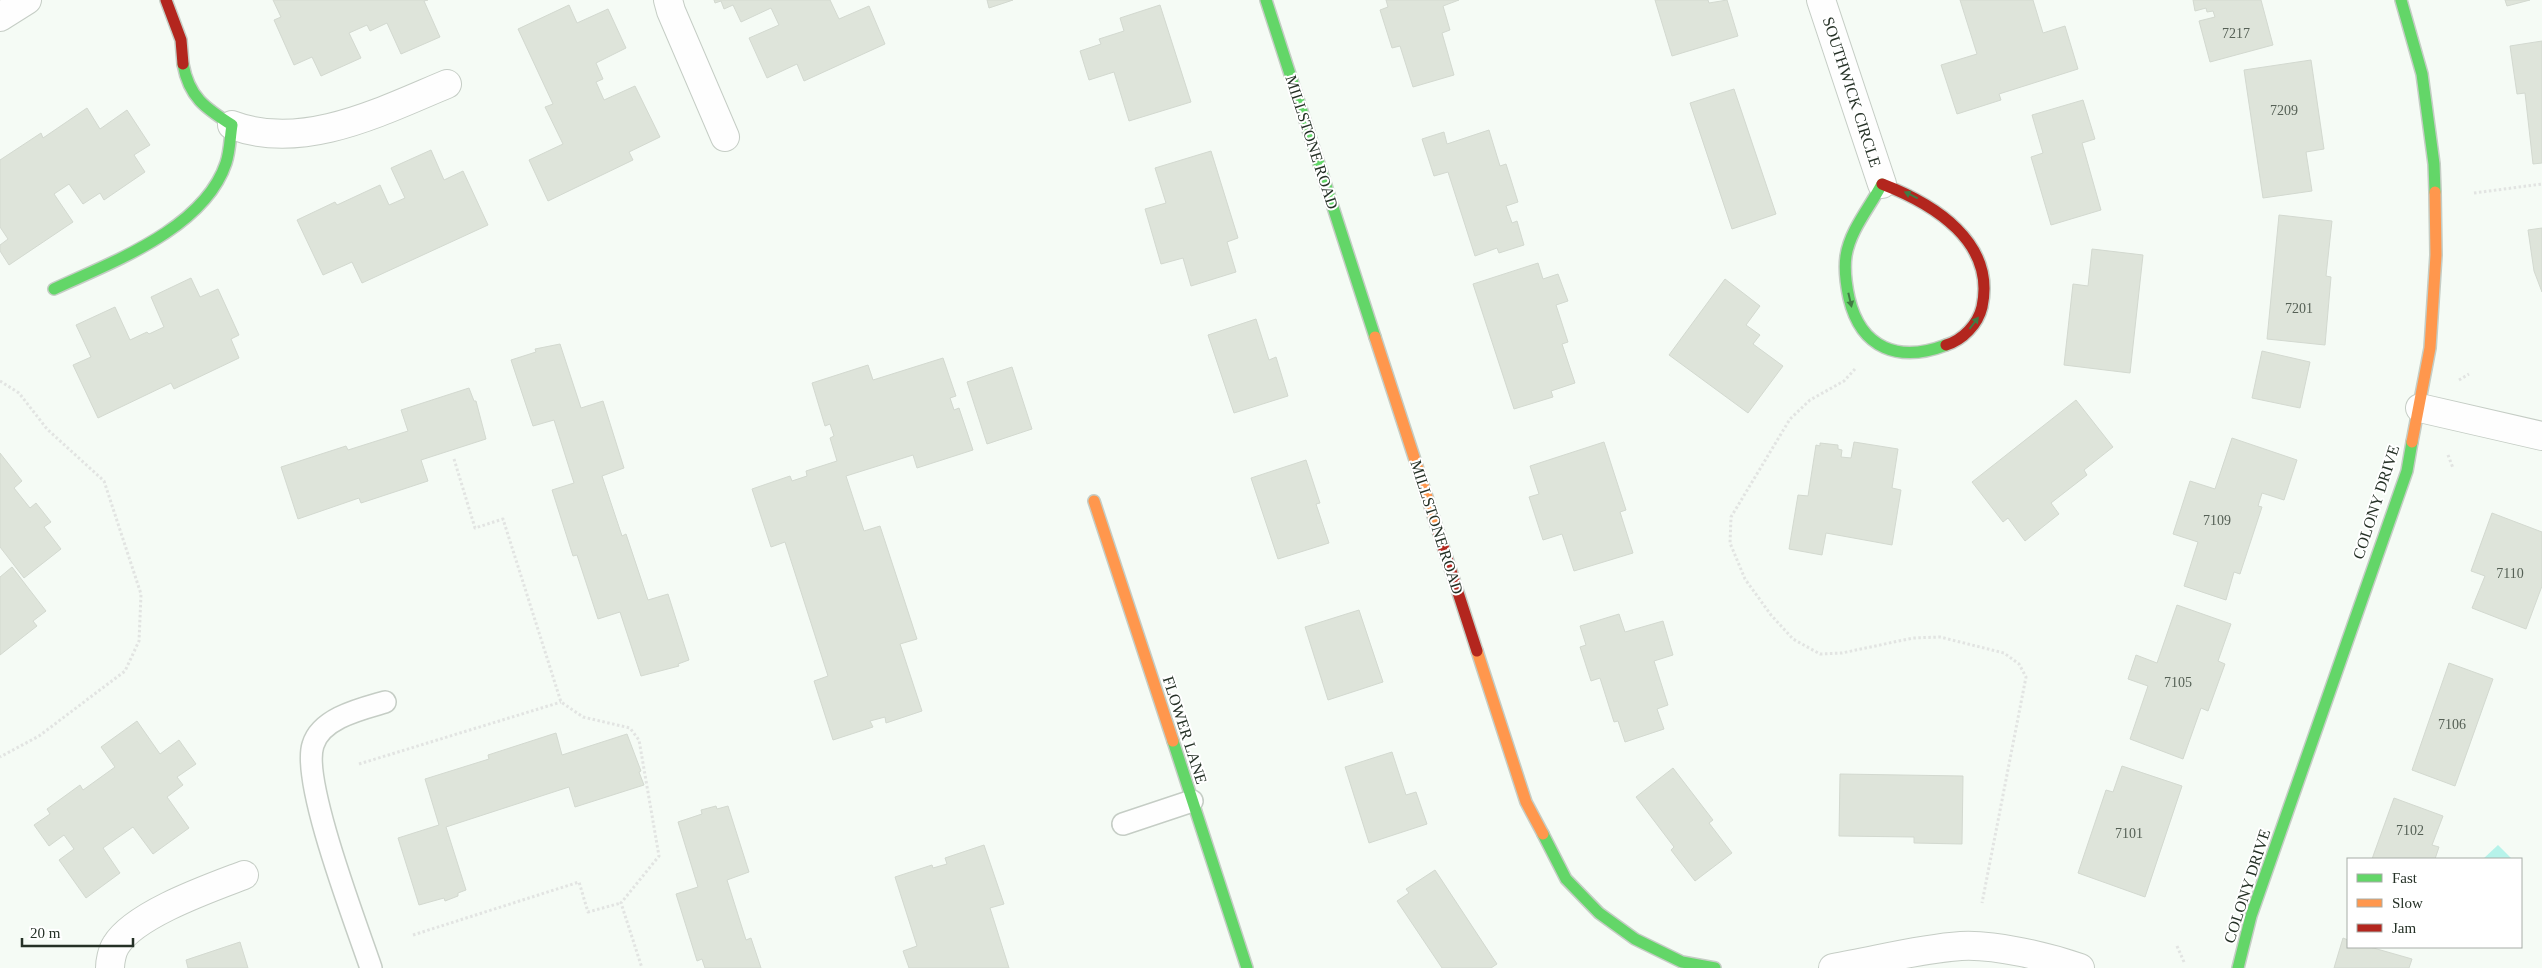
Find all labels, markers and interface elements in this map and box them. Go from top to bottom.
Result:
street label: SOUTHWICK CIRCLE [1820,15,1884,169]
house number: 7217 [2222,26,2250,41]
street label: MILLSTONE ROAD [1282,73,1342,211]
house number: 7209 [2270,103,2298,118]
one-way arrow [1904,191,1918,199]
one-way arrow [1846,292,1854,308]
house number: 7201 [2285,301,2313,316]
one-way arrow [1969,316,1979,330]
street label: COLONY DRIVE [2350,443,2402,561]
street label: MILLSTONE ROAD [1407,458,1467,596]
house number: 7109 [2203,513,2231,528]
house number: 7110 [2496,566,2524,581]
street label: FLOWER LANE [1160,674,1210,786]
house number: 7105 [2164,675,2192,690]
house number: 7106 [2438,717,2466,732]
house number: 7102 [2396,823,2424,838]
house number: 7101 [2115,826,2143,841]
street label: COLONY DRIVE [2221,827,2273,945]
legend [2347,858,2522,948]
text: Fast [2392,870,2418,886]
text: Slow [2392,895,2423,911]
scale bar [22,916,134,948]
text: Jam [2392,920,2416,936]
text: 20 m [30,925,61,941]

